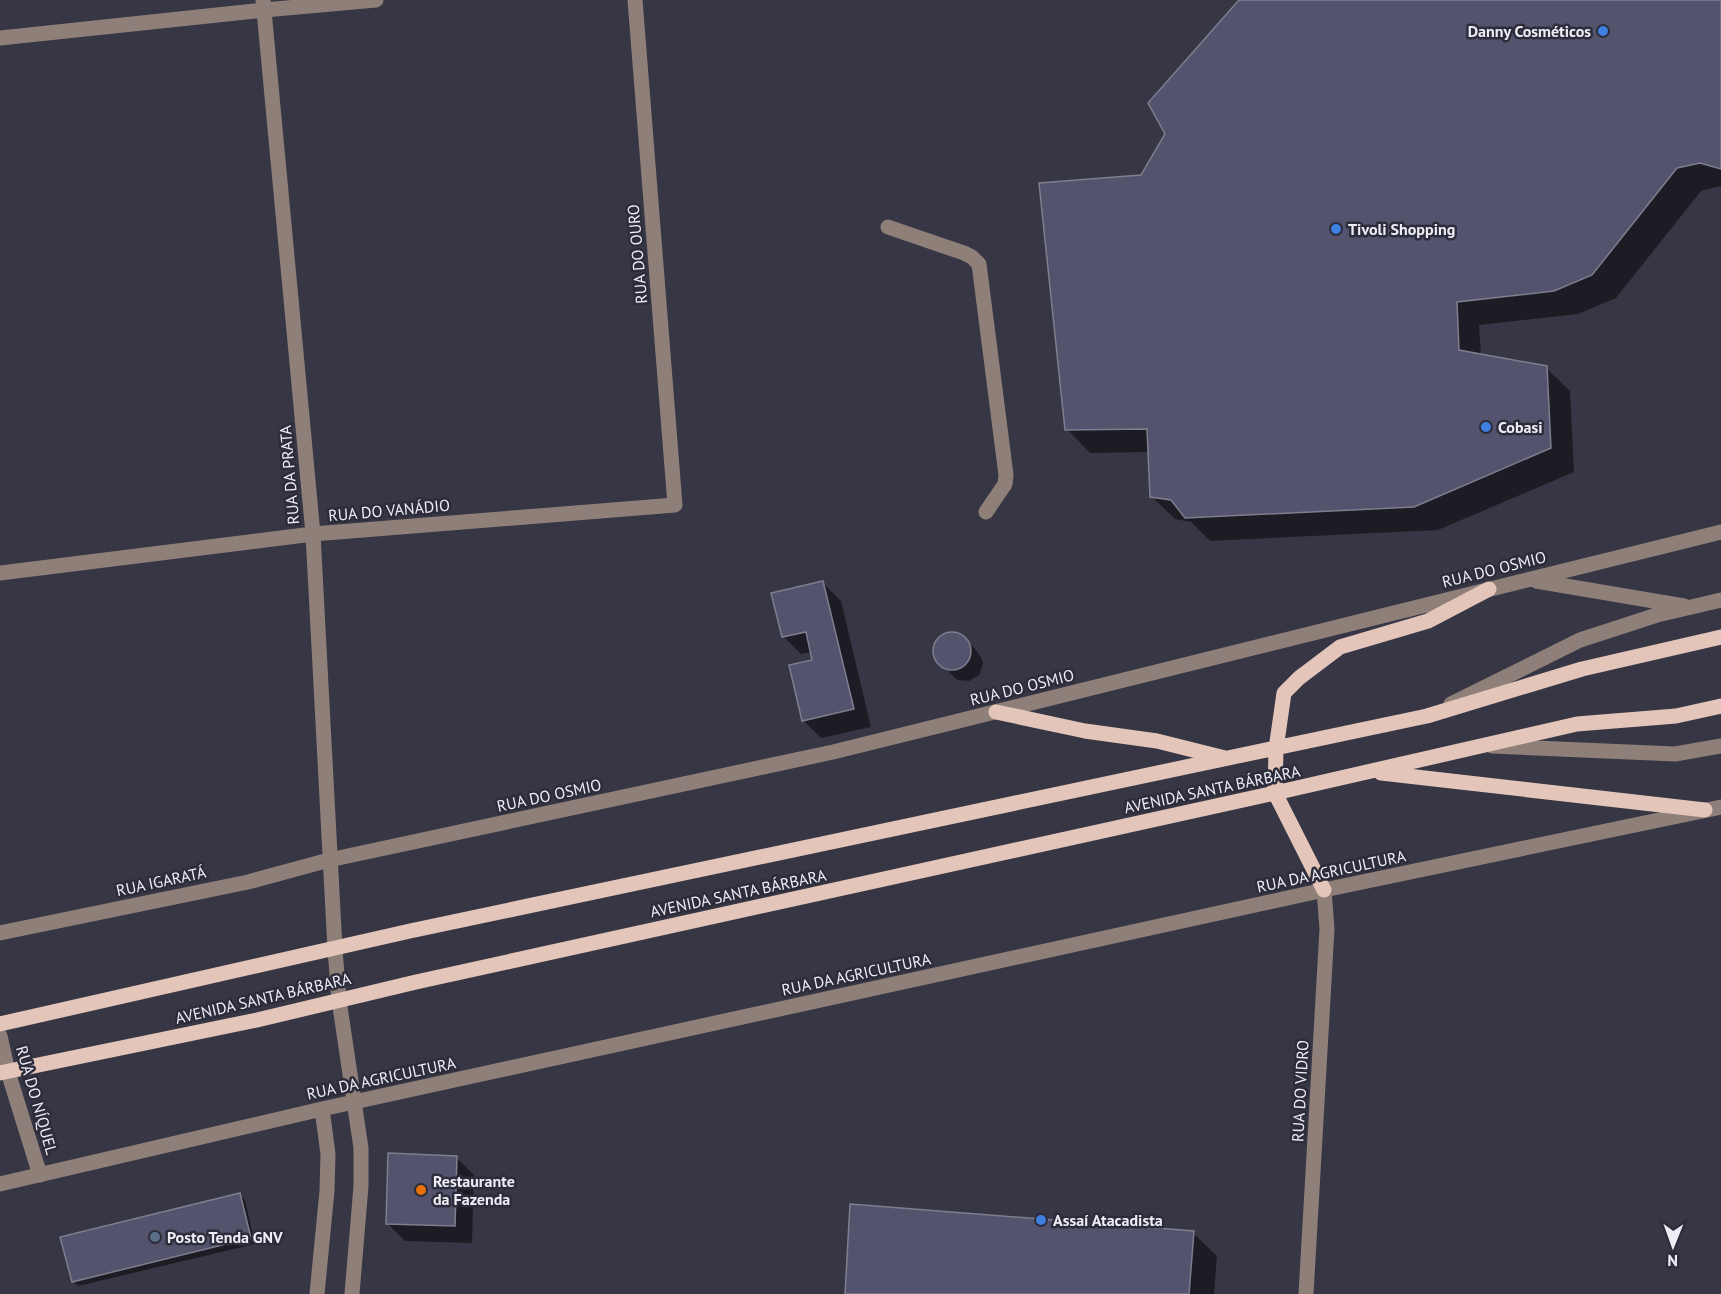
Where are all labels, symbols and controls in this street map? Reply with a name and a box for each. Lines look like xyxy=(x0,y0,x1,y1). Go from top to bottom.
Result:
place label: Danny Cosméticos xyxy=(1468,21,1591,41)
marker: Danny Cosméticos xyxy=(1596,24,1610,38)
street label: RUA DO OURO xyxy=(623,203,651,305)
place label: Tivoli Shopping xyxy=(1348,219,1455,239)
marker: Tivoli Shopping xyxy=(1329,222,1343,236)
place label: Cobasi xyxy=(1498,417,1543,437)
marker: Cobasi xyxy=(1479,420,1493,434)
street label: RUA DA PRATA xyxy=(275,424,303,525)
street label: RUA DO VANÁDIO xyxy=(327,495,451,525)
street label: RUA DO OSMIO xyxy=(1440,546,1548,592)
street label: RUA DO OSMIO xyxy=(968,664,1076,710)
street label: AVENIDA SANTA BÁRBARA xyxy=(1122,760,1303,817)
street label: RUA DO OSMIO xyxy=(495,774,603,816)
street label: RUA DA AGRICULTURA xyxy=(1255,845,1408,897)
street label: RUA IGARATÁ xyxy=(114,862,208,900)
street label: AVENIDA SANTA BÁRBARA xyxy=(648,864,829,921)
street label: RUA DA AGRICULTURA xyxy=(780,948,933,1000)
street label: AVENIDA SANTA BÁRBARA xyxy=(173,968,353,1028)
street label: RUA DO VIDRO xyxy=(1287,1039,1313,1143)
street label: RUA DO NÍQUEL xyxy=(12,1043,62,1157)
street label: RUA DA AGRICULTURA xyxy=(305,1052,458,1104)
place label: Restaurante da Fazenda xyxy=(433,1171,515,1209)
marker: Restaurante da Fazenda xyxy=(414,1183,428,1197)
place label: Assaí Atacadista xyxy=(1053,1210,1163,1230)
marker: Assaí Atacadista xyxy=(1034,1213,1048,1227)
north arrow xyxy=(1643,1216,1703,1276)
place label: Posto Tenda GNV xyxy=(167,1227,283,1247)
marker: Posto Tenda GNV xyxy=(148,1230,162,1244)
text: N xyxy=(1667,1251,1678,1271)

